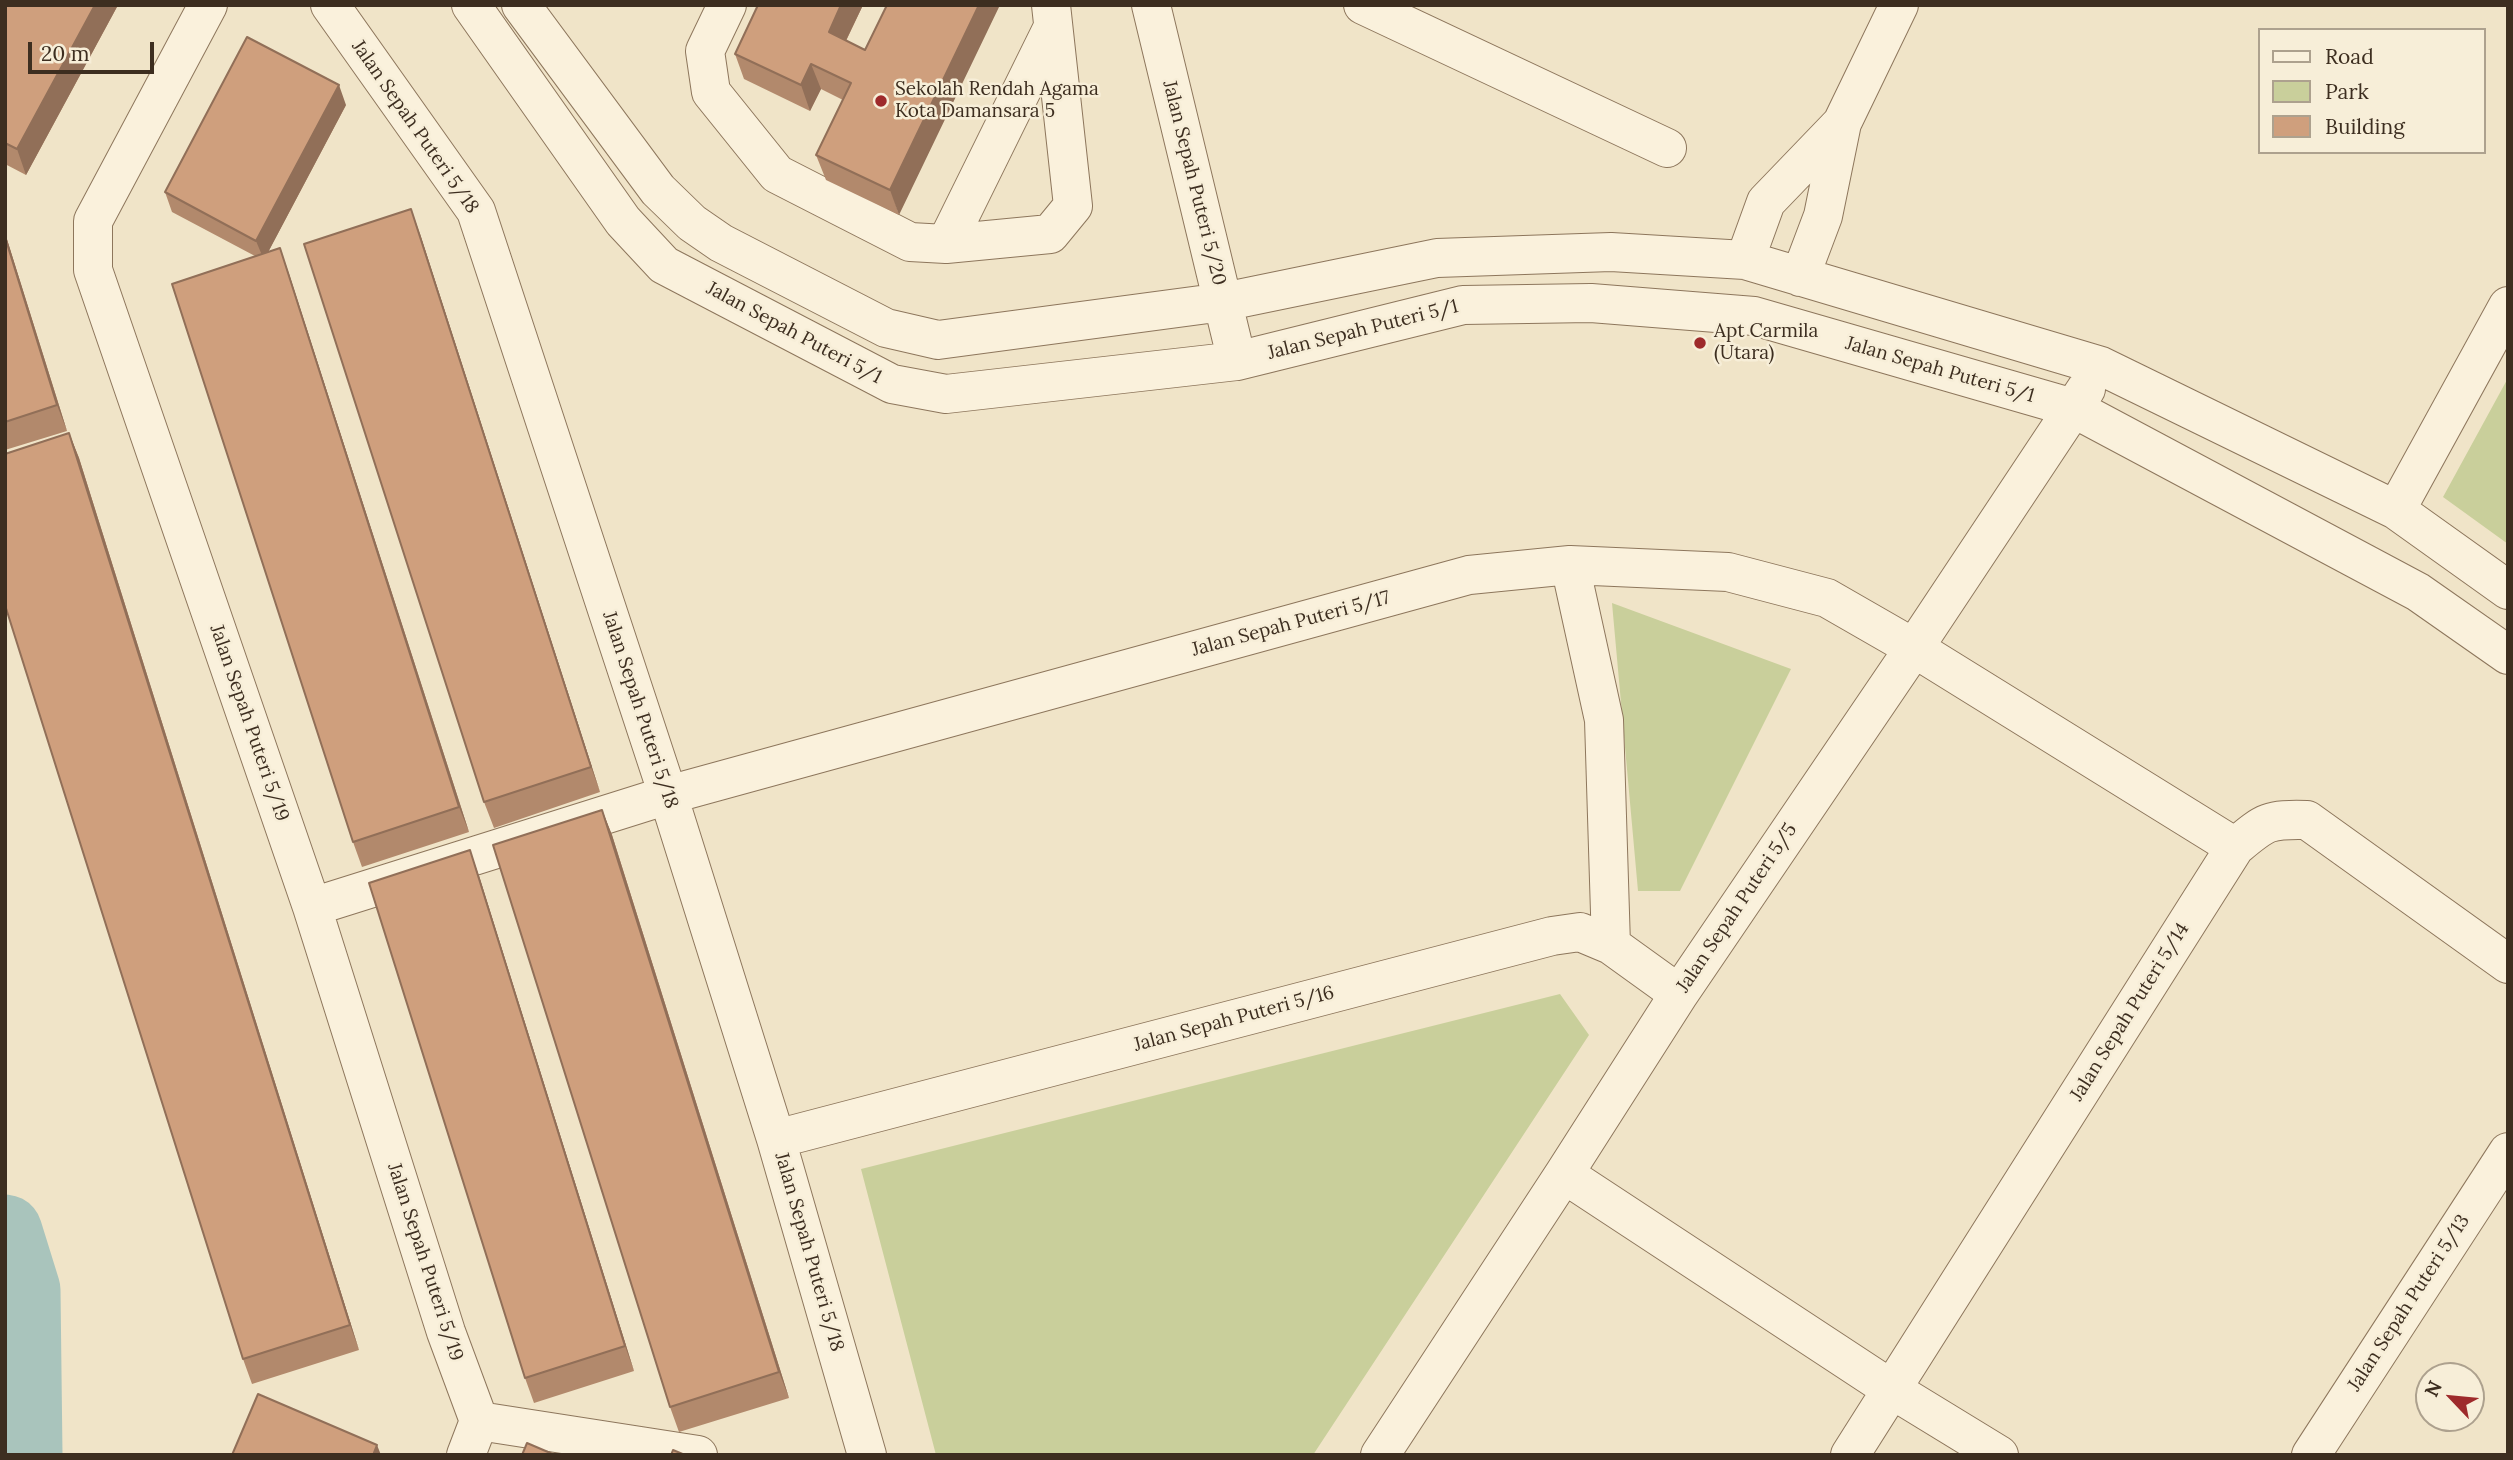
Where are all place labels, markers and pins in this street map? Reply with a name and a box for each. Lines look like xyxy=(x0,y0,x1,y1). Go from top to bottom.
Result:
place label: Sekolah Rendah Agama Kota Damansara 5 xyxy=(895,79,1099,123)
marker: Sekolah Rendah Agama Kota Damansara 5 xyxy=(873,93,889,109)
place label: Apt Carmila (Utara) xyxy=(1714,321,1818,365)
marker: Apt Carmila (Utara) xyxy=(1692,335,1708,351)

